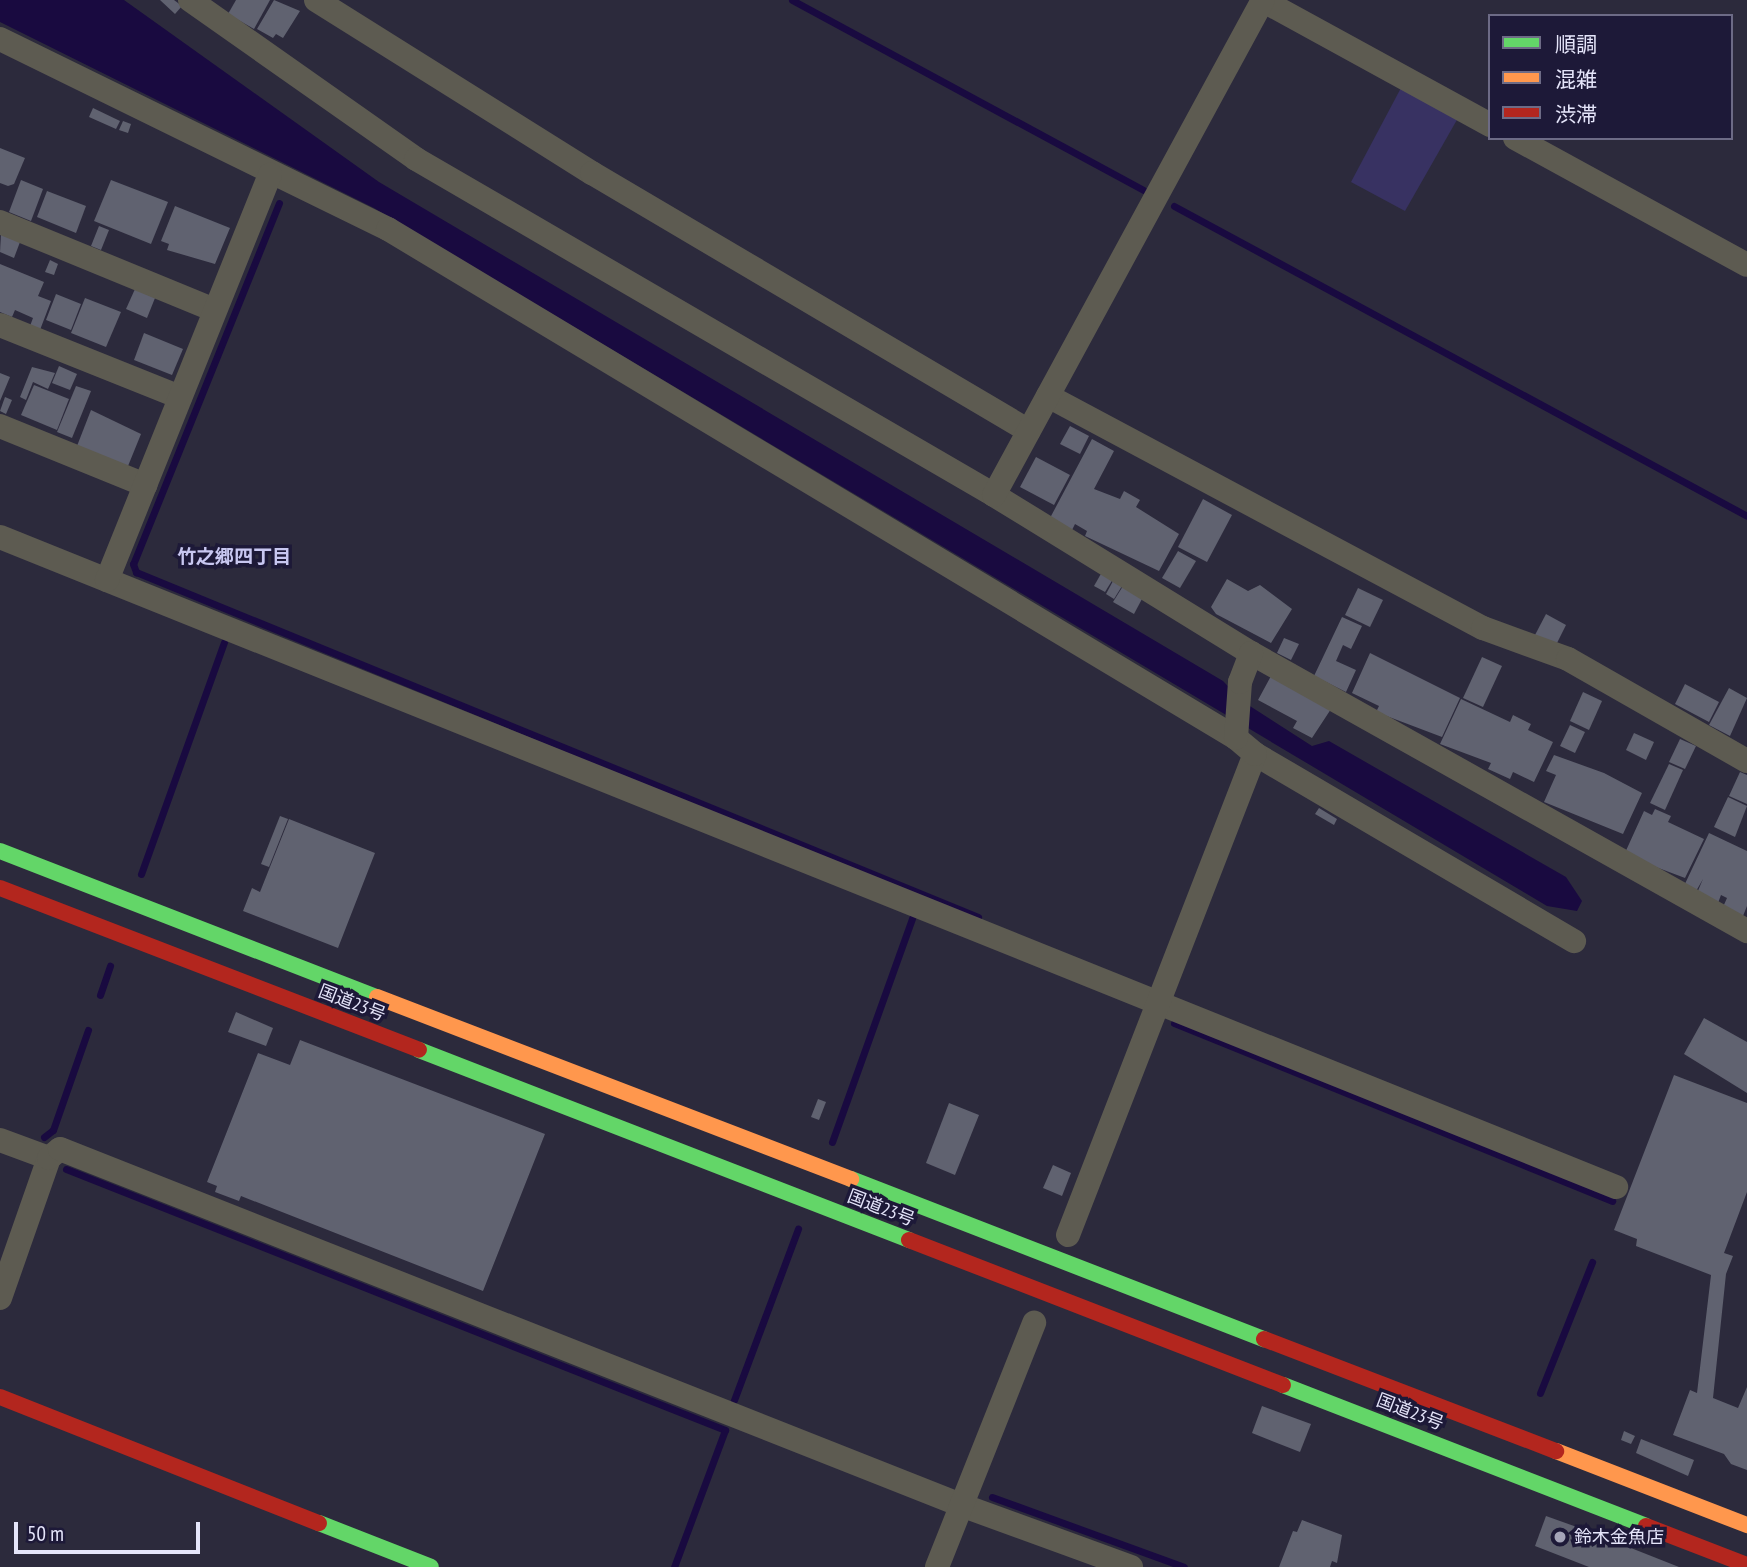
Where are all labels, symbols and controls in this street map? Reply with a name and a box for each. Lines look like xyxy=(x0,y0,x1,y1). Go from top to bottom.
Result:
legend xyxy=(1488,14,1733,140)
text: 順調 xyxy=(1555,31,1597,58)
text: 混雑 xyxy=(1555,66,1597,93)
text: 渋滞 xyxy=(1555,101,1597,128)
district label: 竹之郷四丁目 xyxy=(177,546,291,568)
street label: 国道23号 xyxy=(315,980,389,1026)
street label: 国道23号 xyxy=(844,1185,918,1231)
street label: 国道23号 xyxy=(1373,1389,1447,1435)
scale bar xyxy=(18,1508,203,1552)
text: 50 m xyxy=(27,1520,64,1547)
place label: 鈴木金魚店 xyxy=(1574,1526,1664,1548)
marker: 鈴木金魚店 xyxy=(1552,1529,1568,1545)

